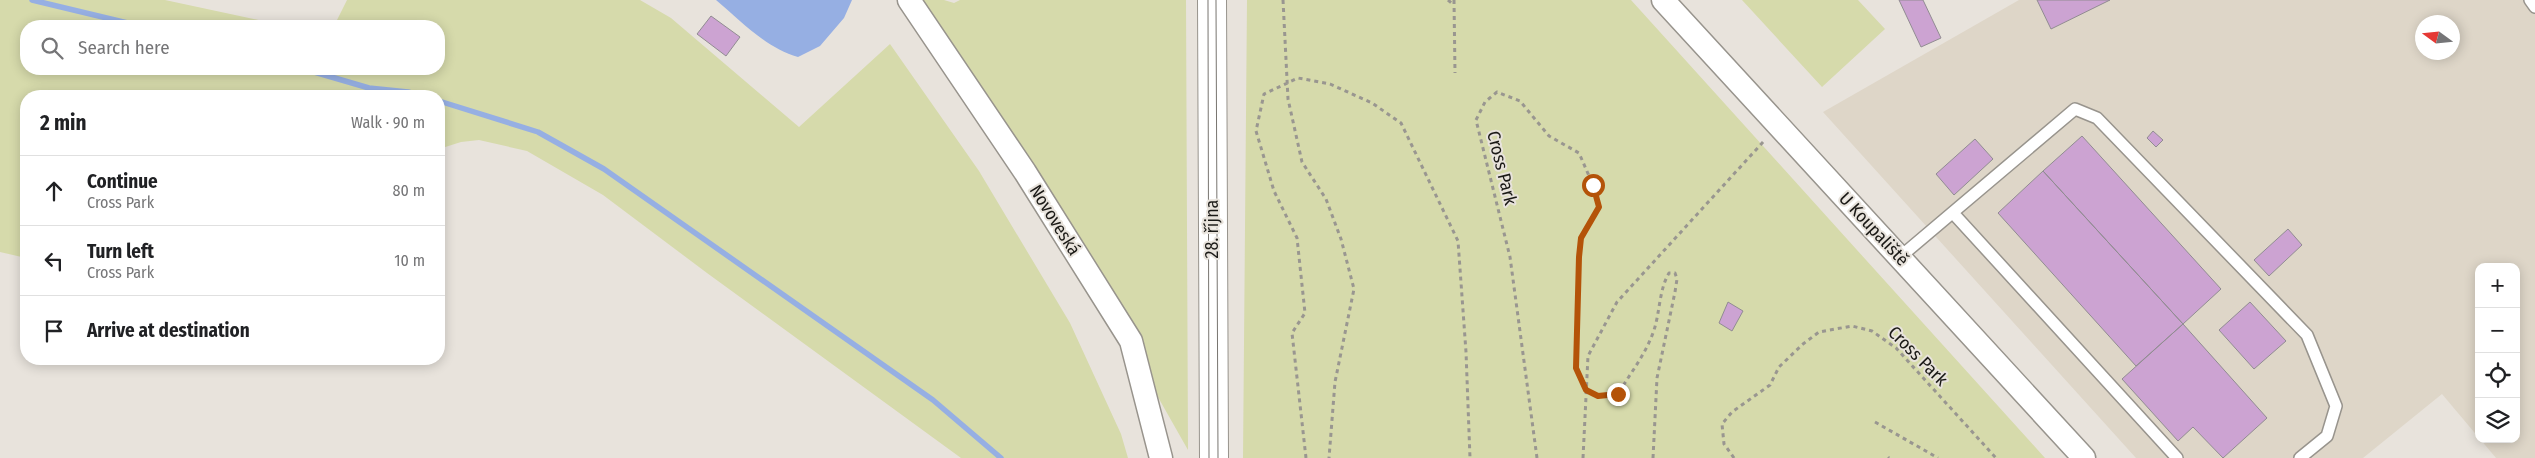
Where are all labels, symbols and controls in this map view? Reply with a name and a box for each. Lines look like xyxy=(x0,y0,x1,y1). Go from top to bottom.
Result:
north arrow xyxy=(2415,15,2460,60)
search box xyxy=(20,20,445,75)
icon: search xyxy=(38,34,66,62)
text: Search here xyxy=(78,36,170,59)
text: 2 min xyxy=(40,110,87,136)
text: Walk · 90 m xyxy=(351,113,425,132)
street label: Cross Park xyxy=(1482,129,1522,208)
text: Continue xyxy=(87,170,158,193)
route start xyxy=(1582,174,1605,197)
icon: ahead xyxy=(40,177,68,205)
text: 80 m xyxy=(393,181,425,200)
street label: Novoveská xyxy=(1025,181,1085,260)
street label: U Koupaliště xyxy=(1834,188,1914,270)
text: Cross Park xyxy=(87,193,154,212)
street label: 28. října xyxy=(1201,199,1223,258)
text: Turn left xyxy=(87,240,154,263)
icon: left xyxy=(40,247,68,275)
text: 10 m xyxy=(394,251,425,270)
text: Cross Park xyxy=(87,263,154,282)
map controls xyxy=(2475,263,2520,443)
button: + xyxy=(2475,263,2520,308)
button: − xyxy=(2475,308,2520,353)
icon: arrive xyxy=(40,317,68,345)
text: Arrive at destination xyxy=(87,319,250,342)
street label: Cross Park xyxy=(1884,322,1953,391)
button: locate xyxy=(2475,353,2520,398)
route end xyxy=(1607,383,1630,406)
button: layers xyxy=(2475,398,2520,443)

